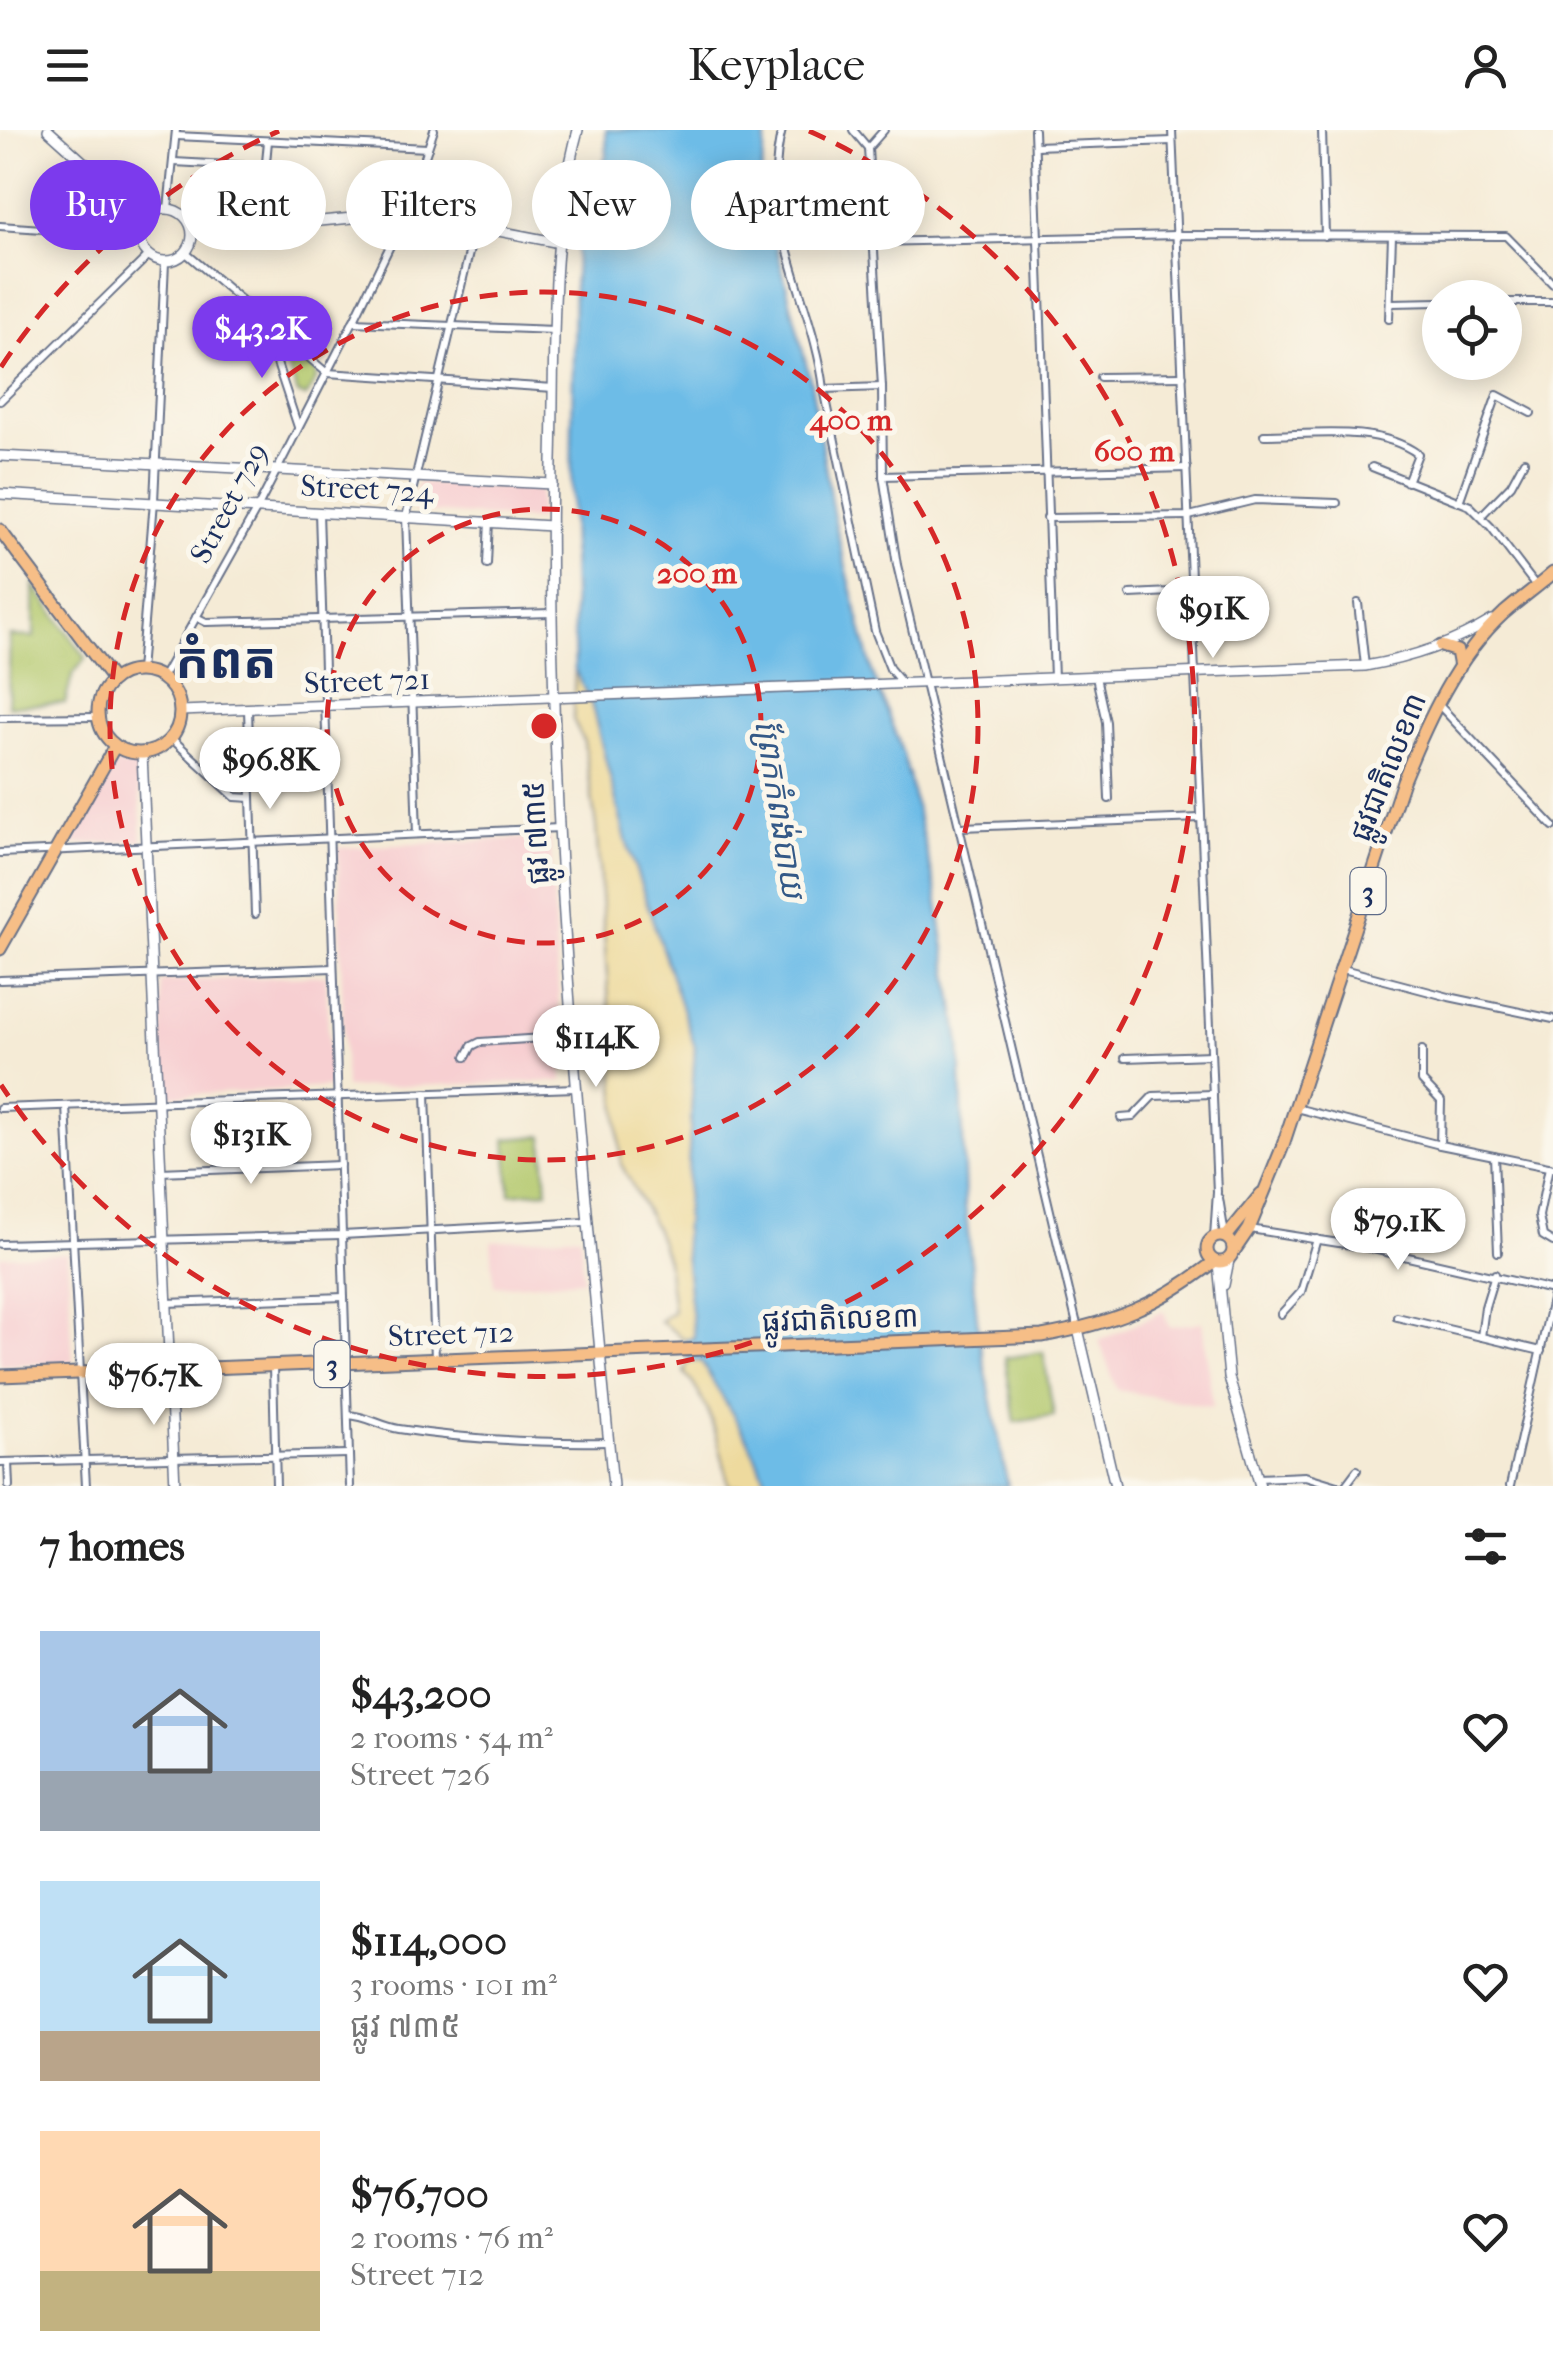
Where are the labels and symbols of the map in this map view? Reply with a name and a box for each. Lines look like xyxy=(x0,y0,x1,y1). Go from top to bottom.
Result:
pin: $43.2K xyxy=(181,296,343,381)
text: 400 m xyxy=(809,403,893,439)
text: 600 m xyxy=(1094,434,1175,469)
street label: Street 729 xyxy=(183,437,276,569)
street label: Street 724 xyxy=(300,469,436,511)
text: 200 m xyxy=(657,556,738,591)
pin: $91K xyxy=(1154,576,1272,661)
district label: កំពត xyxy=(175,632,277,691)
street label: Street 721 xyxy=(303,662,431,701)
street label: ផ្លូវជាតិលេខ៣ xyxy=(1343,688,1441,849)
centre of rings xyxy=(526,708,562,744)
water label: ព្រែកកំពង់បាយ xyxy=(747,717,813,903)
pin: $96.8K xyxy=(189,727,351,812)
street label: ផ្លូវ ៧៣៥ xyxy=(516,780,565,886)
road number: 3 xyxy=(1350,868,1386,914)
pin: $114K xyxy=(526,1005,666,1090)
pin: $131K xyxy=(181,1102,321,1187)
pin: $79.1K xyxy=(1317,1188,1479,1273)
street label: ផ្លូវជាតិលេខ៣ xyxy=(761,1299,919,1348)
street label: Street 712 xyxy=(387,1315,515,1354)
road number: 3 xyxy=(314,1341,350,1387)
pin: $76.7K xyxy=(73,1343,235,1428)

